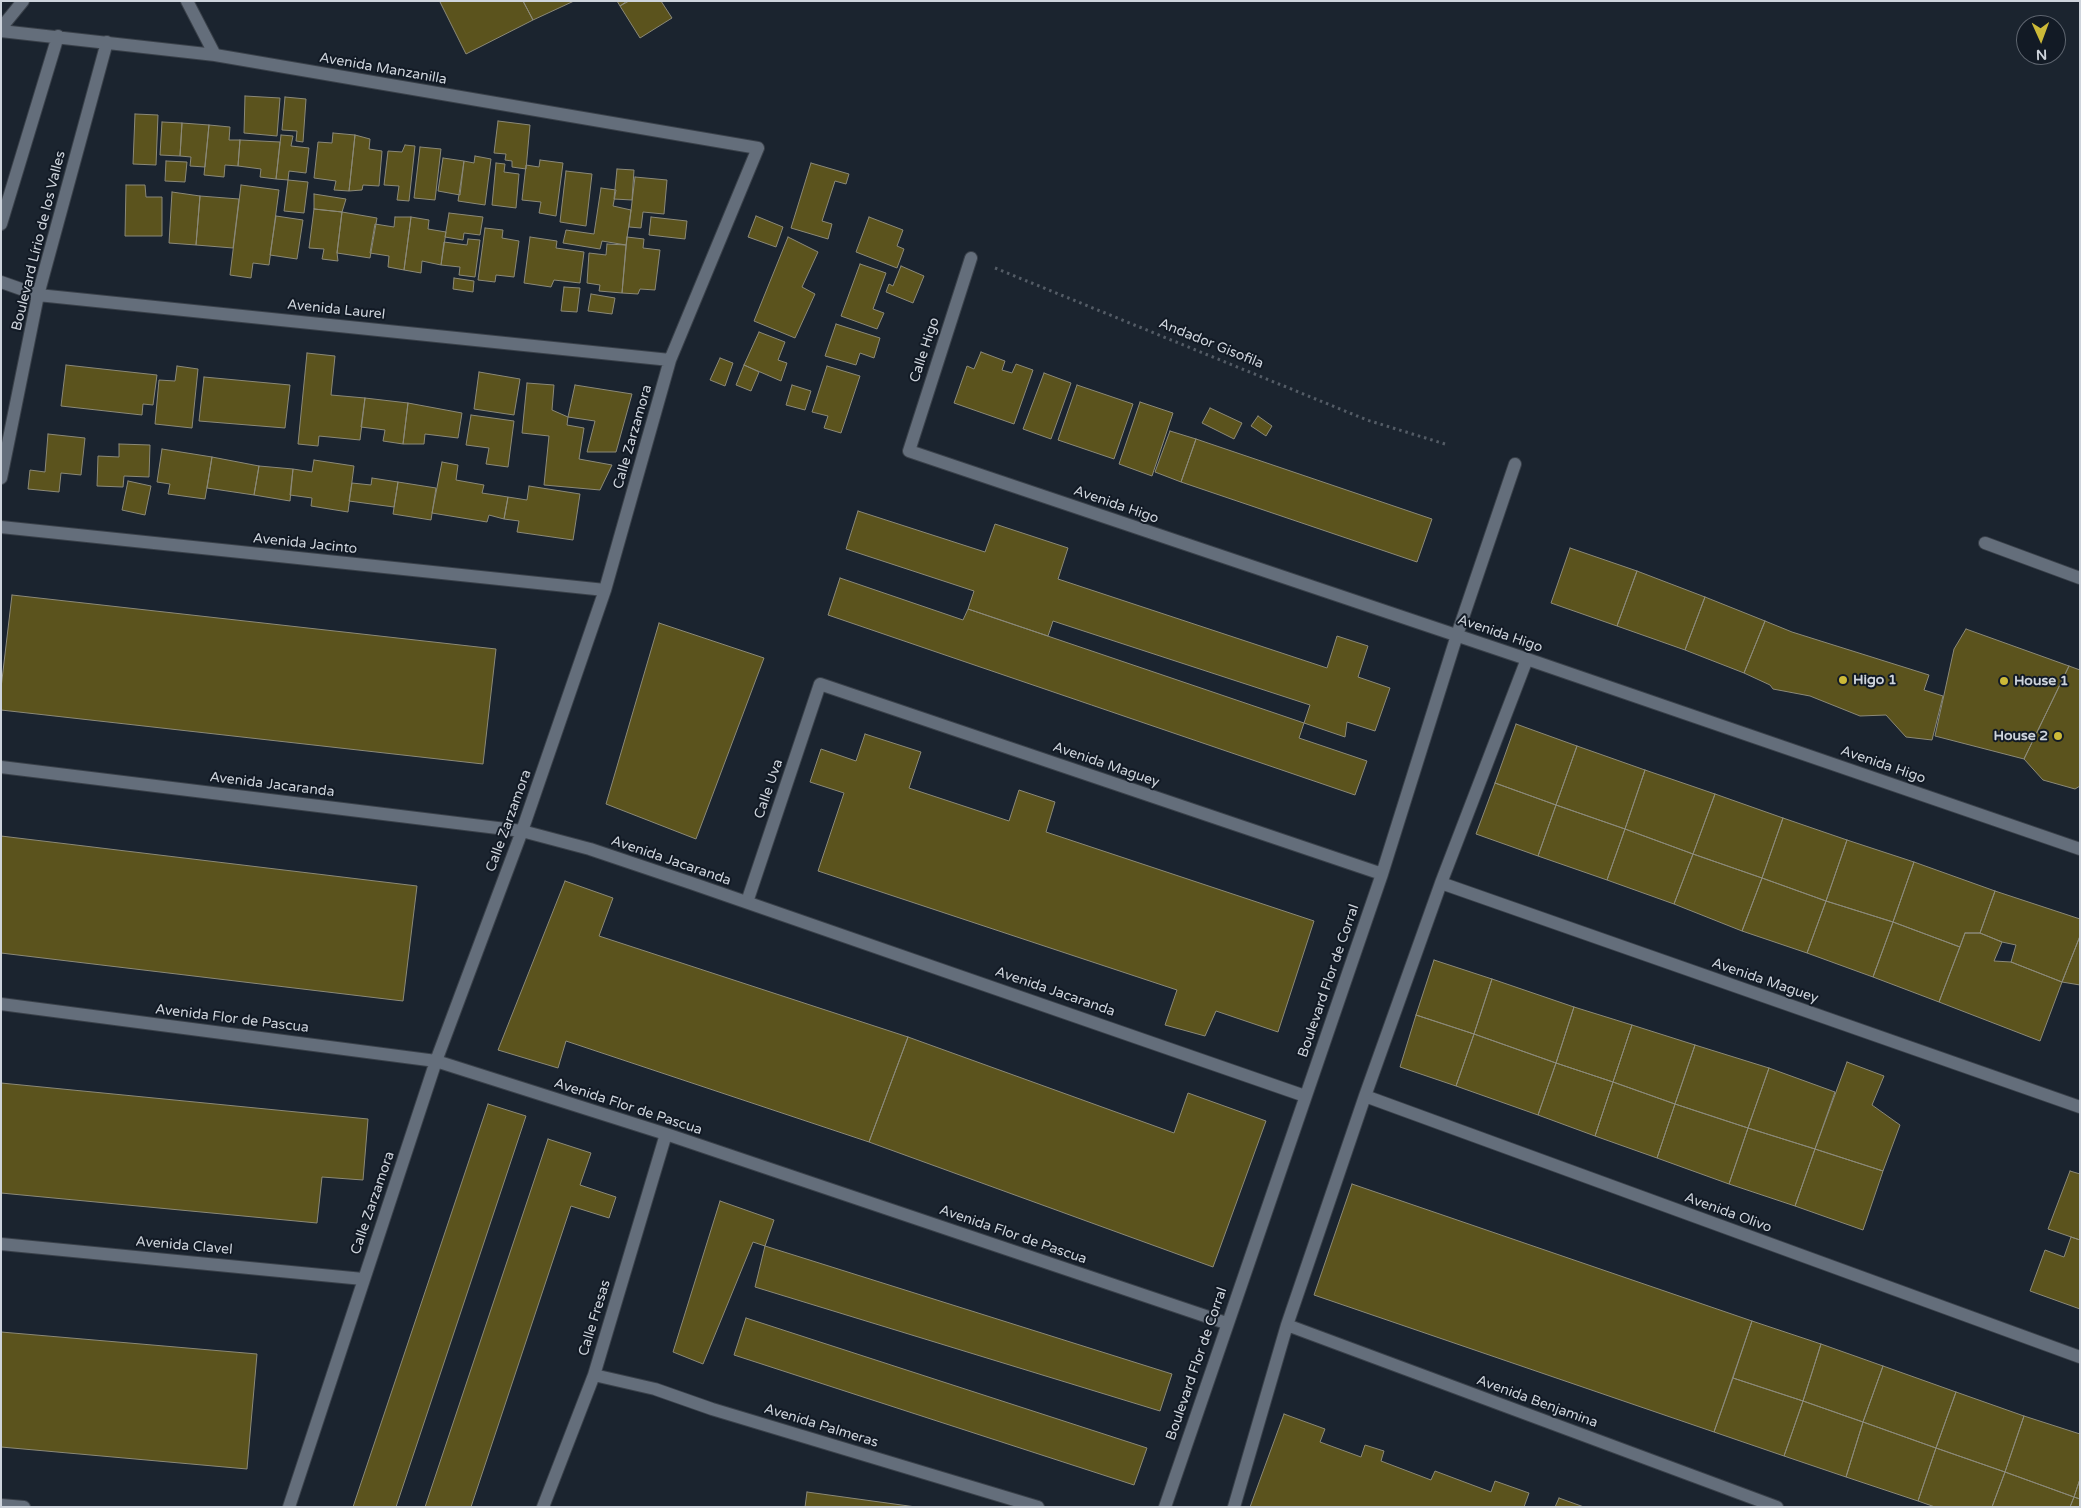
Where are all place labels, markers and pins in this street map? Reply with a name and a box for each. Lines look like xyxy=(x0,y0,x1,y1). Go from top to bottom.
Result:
place label: Higo 1 xyxy=(1853,672,1897,688)
place label: House 1 xyxy=(2014,673,2068,689)
marker: Higo 1 xyxy=(1837,674,1849,686)
marker: House 1 xyxy=(1998,675,2010,687)
place label: House 2 xyxy=(1994,728,2048,744)
marker: House 2 xyxy=(2052,730,2064,742)

